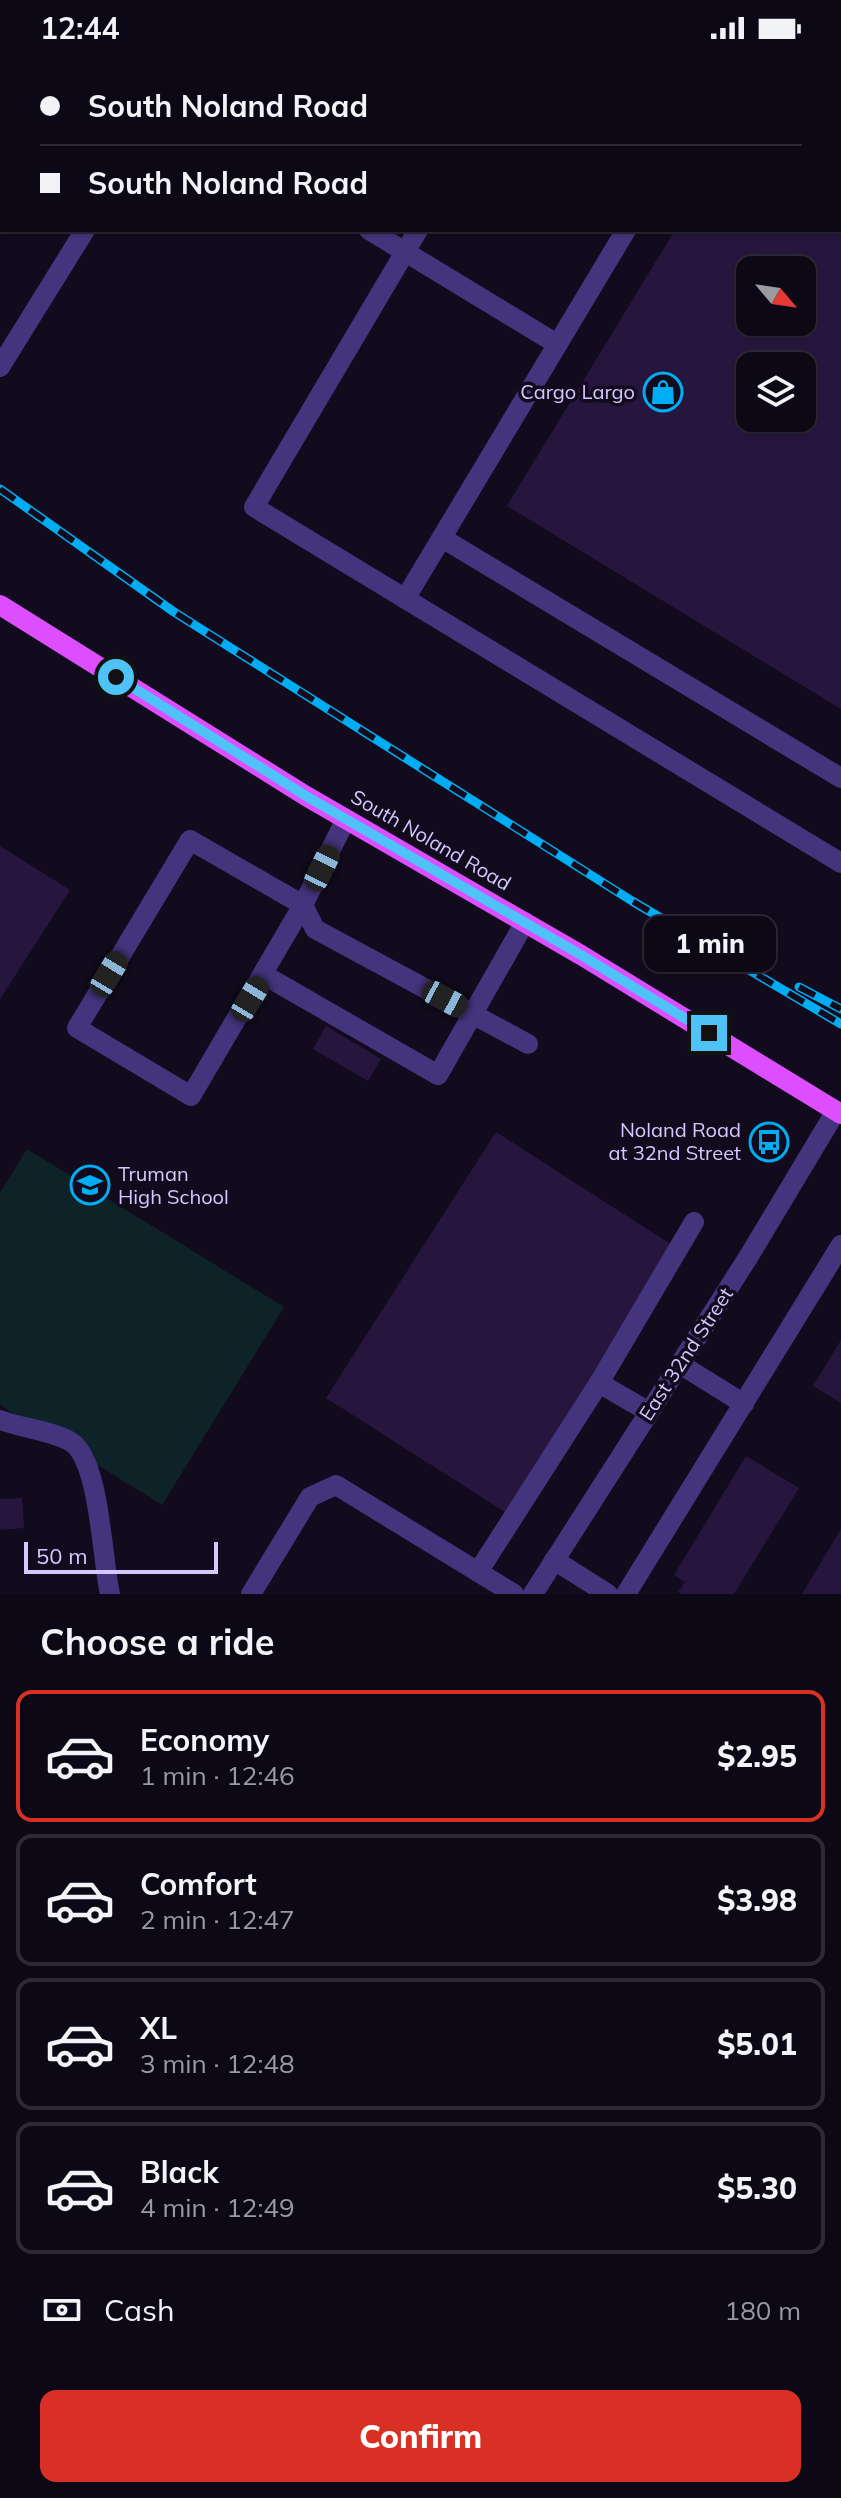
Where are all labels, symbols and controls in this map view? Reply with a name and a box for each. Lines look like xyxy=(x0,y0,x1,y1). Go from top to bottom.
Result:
text: 12:44 xyxy=(40,9,119,47)
text: South Noland Road xyxy=(88,87,368,125)
text: South Noland Road xyxy=(88,164,368,202)
north arrow xyxy=(736,256,816,336)
map controls xyxy=(736,256,816,432)
button: layers xyxy=(736,352,816,432)
shop icon: Cargo Largo xyxy=(642,371,684,413)
place label: Cargo Largo xyxy=(520,379,635,404)
route start xyxy=(98,659,134,695)
street label: South Noland Road xyxy=(347,784,516,896)
car xyxy=(301,841,343,895)
callout: 1 min xyxy=(643,917,775,973)
text: 1 min xyxy=(675,927,745,960)
car xyxy=(86,947,132,1001)
car xyxy=(227,972,273,1026)
car xyxy=(418,977,472,1021)
route end xyxy=(691,1015,727,1051)
place label: Noland Road at 32nd Street xyxy=(609,1117,741,1165)
bus stop icon: Noland Road at 32nd Street xyxy=(748,1121,790,1163)
place label: Truman High School xyxy=(118,1161,229,1209)
school or university icon: Truman High School xyxy=(69,1164,111,1206)
street label: East 32nd Street xyxy=(633,1282,738,1425)
scale bar xyxy=(24,1538,218,1574)
text: 50 m xyxy=(36,1542,87,1570)
text: Choose a ride xyxy=(40,1619,274,1664)
icon: car xyxy=(44,1720,116,1792)
text: Economy xyxy=(140,1721,269,1759)
text: $2.95 xyxy=(717,1737,797,1775)
text: 1 min · 12:46 xyxy=(140,1759,295,1792)
icon: car xyxy=(44,1864,116,1936)
text: Comfort xyxy=(140,1865,257,1903)
text: $3.98 xyxy=(717,1881,797,1919)
text: 2 min · 12:47 xyxy=(140,1903,295,1936)
icon: car xyxy=(44,2008,116,2080)
text: XL xyxy=(140,2009,177,2047)
text: $5.01 xyxy=(717,2025,797,2063)
text: 3 min · 12:48 xyxy=(140,2047,295,2080)
icon: car xyxy=(44,2152,116,2224)
text: Black xyxy=(140,2153,219,2191)
text: $5.30 xyxy=(717,2169,797,2207)
text: 4 min · 12:49 xyxy=(140,2191,295,2224)
icon: cash xyxy=(40,2288,84,2332)
text: Cash xyxy=(104,2291,175,2329)
text: 180 m xyxy=(725,2294,801,2327)
button: Confirm xyxy=(40,2390,801,2482)

